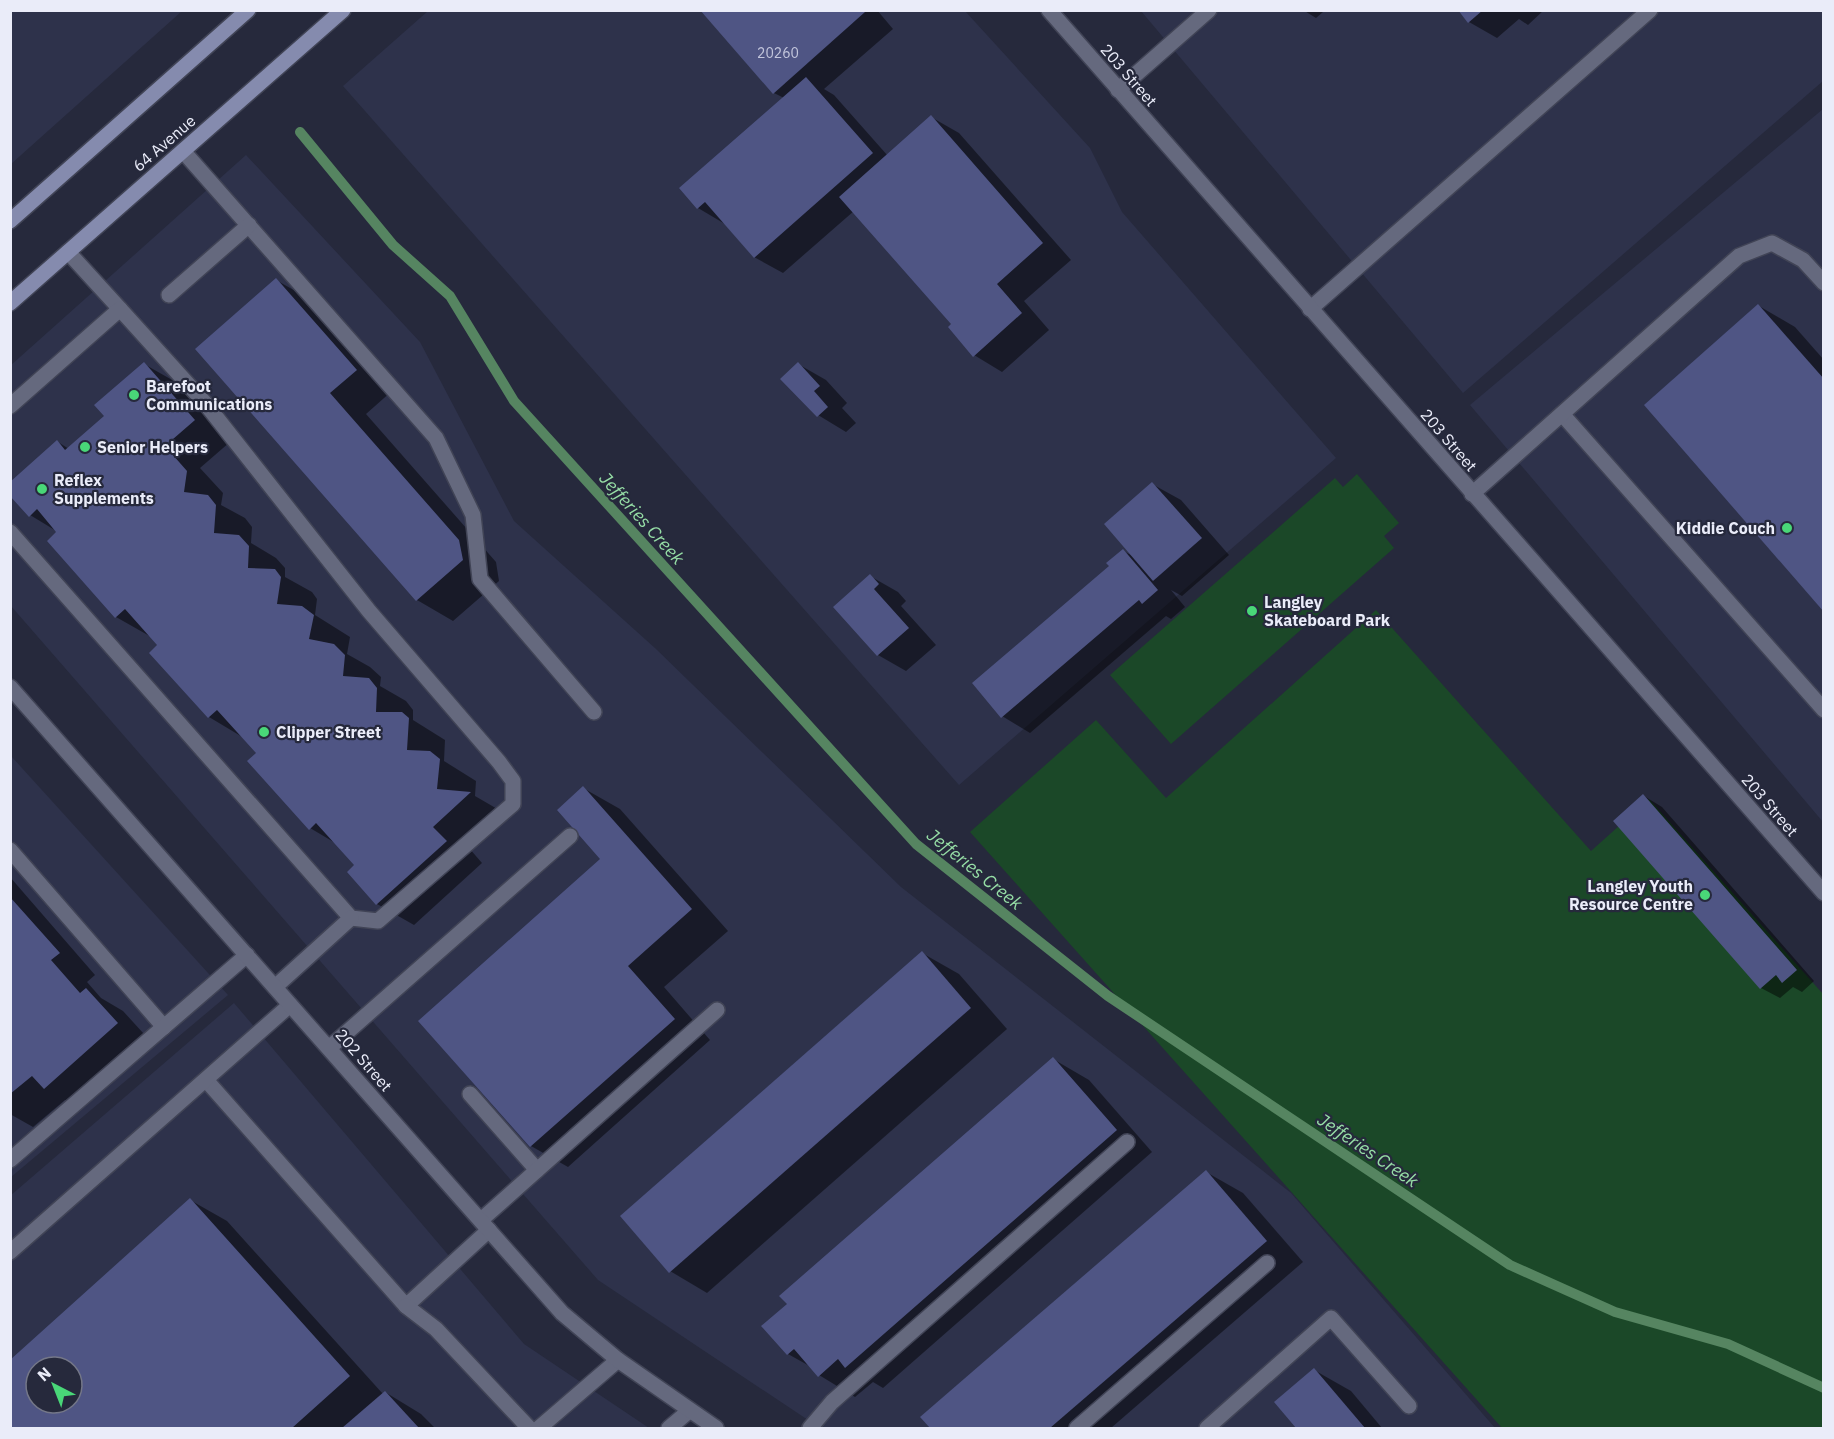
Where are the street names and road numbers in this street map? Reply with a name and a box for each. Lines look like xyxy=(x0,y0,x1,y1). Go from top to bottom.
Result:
street label: 203 Street xyxy=(1096,40,1162,110)
street label: 64 Avenue xyxy=(129,110,200,176)
street label: 203 Street xyxy=(1416,405,1482,475)
street label: 203 Street xyxy=(1737,770,1803,840)
street label: 202 Street xyxy=(331,1025,397,1095)

